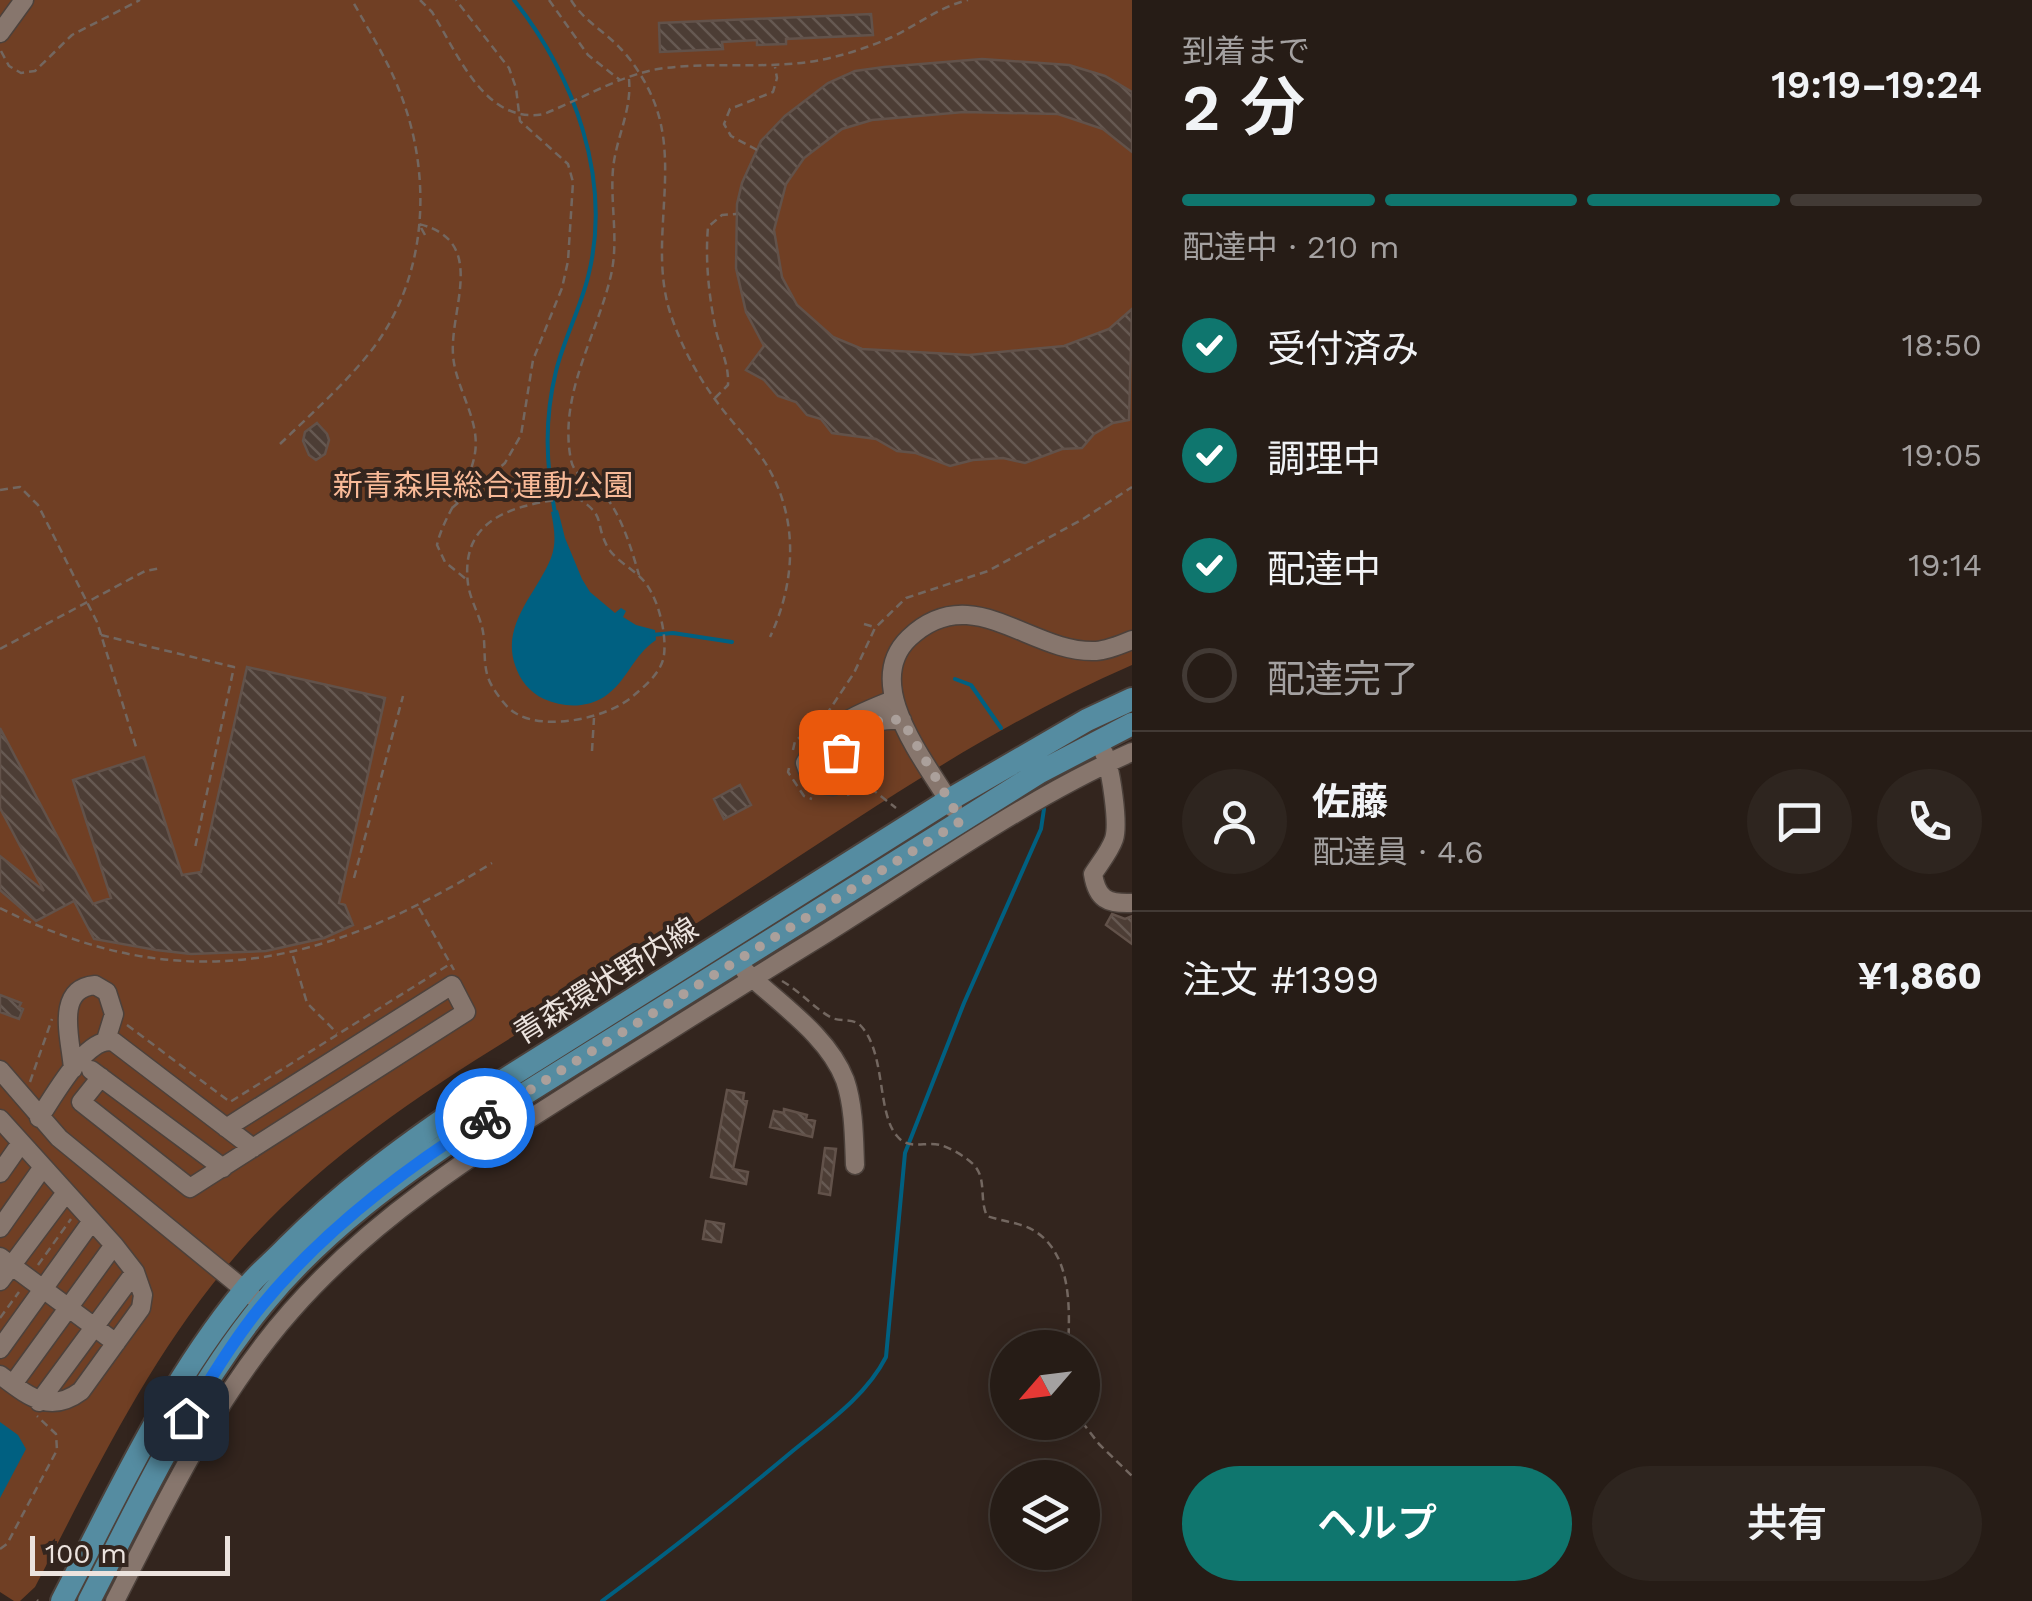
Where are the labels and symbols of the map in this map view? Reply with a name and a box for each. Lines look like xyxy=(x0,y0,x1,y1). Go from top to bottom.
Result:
park label: 新青森県総合運動公園 xyxy=(333,468,633,503)
pin xyxy=(799,710,884,795)
street label: 青森環状野内線 xyxy=(507,910,704,1051)
courier xyxy=(435,1068,535,1168)
north arrow xyxy=(990,1330,1100,1440)
pin xyxy=(144,1376,229,1461)
scale bar xyxy=(30,1531,230,1576)

